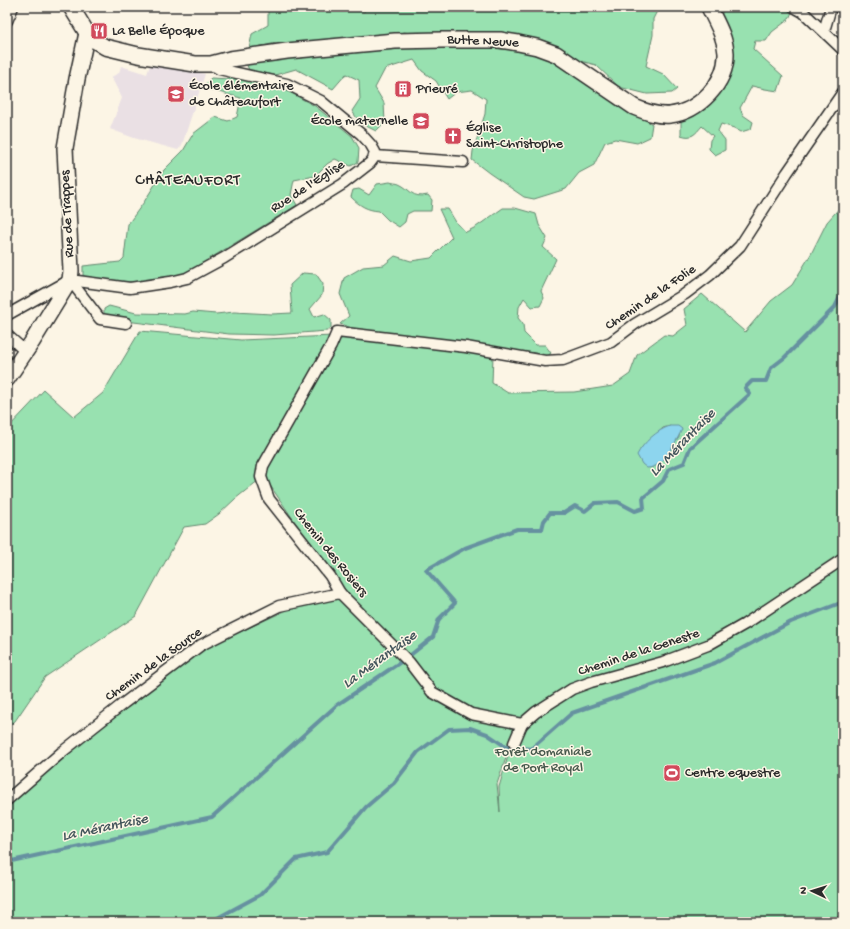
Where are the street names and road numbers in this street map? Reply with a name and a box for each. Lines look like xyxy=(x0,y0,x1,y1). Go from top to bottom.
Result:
street label: Butte Neuve xyxy=(446,32,520,52)
street label: Rue de l'Église xyxy=(268,156,349,217)
street label: Rue de Trappes xyxy=(57,169,79,258)
street label: Chemin de la Folie xyxy=(602,261,700,335)
street label: Chemin des Rosiers xyxy=(289,505,372,601)
street label: Chemin de la Source xyxy=(102,624,206,706)
street label: Chemin de la Geneste xyxy=(576,625,702,681)

